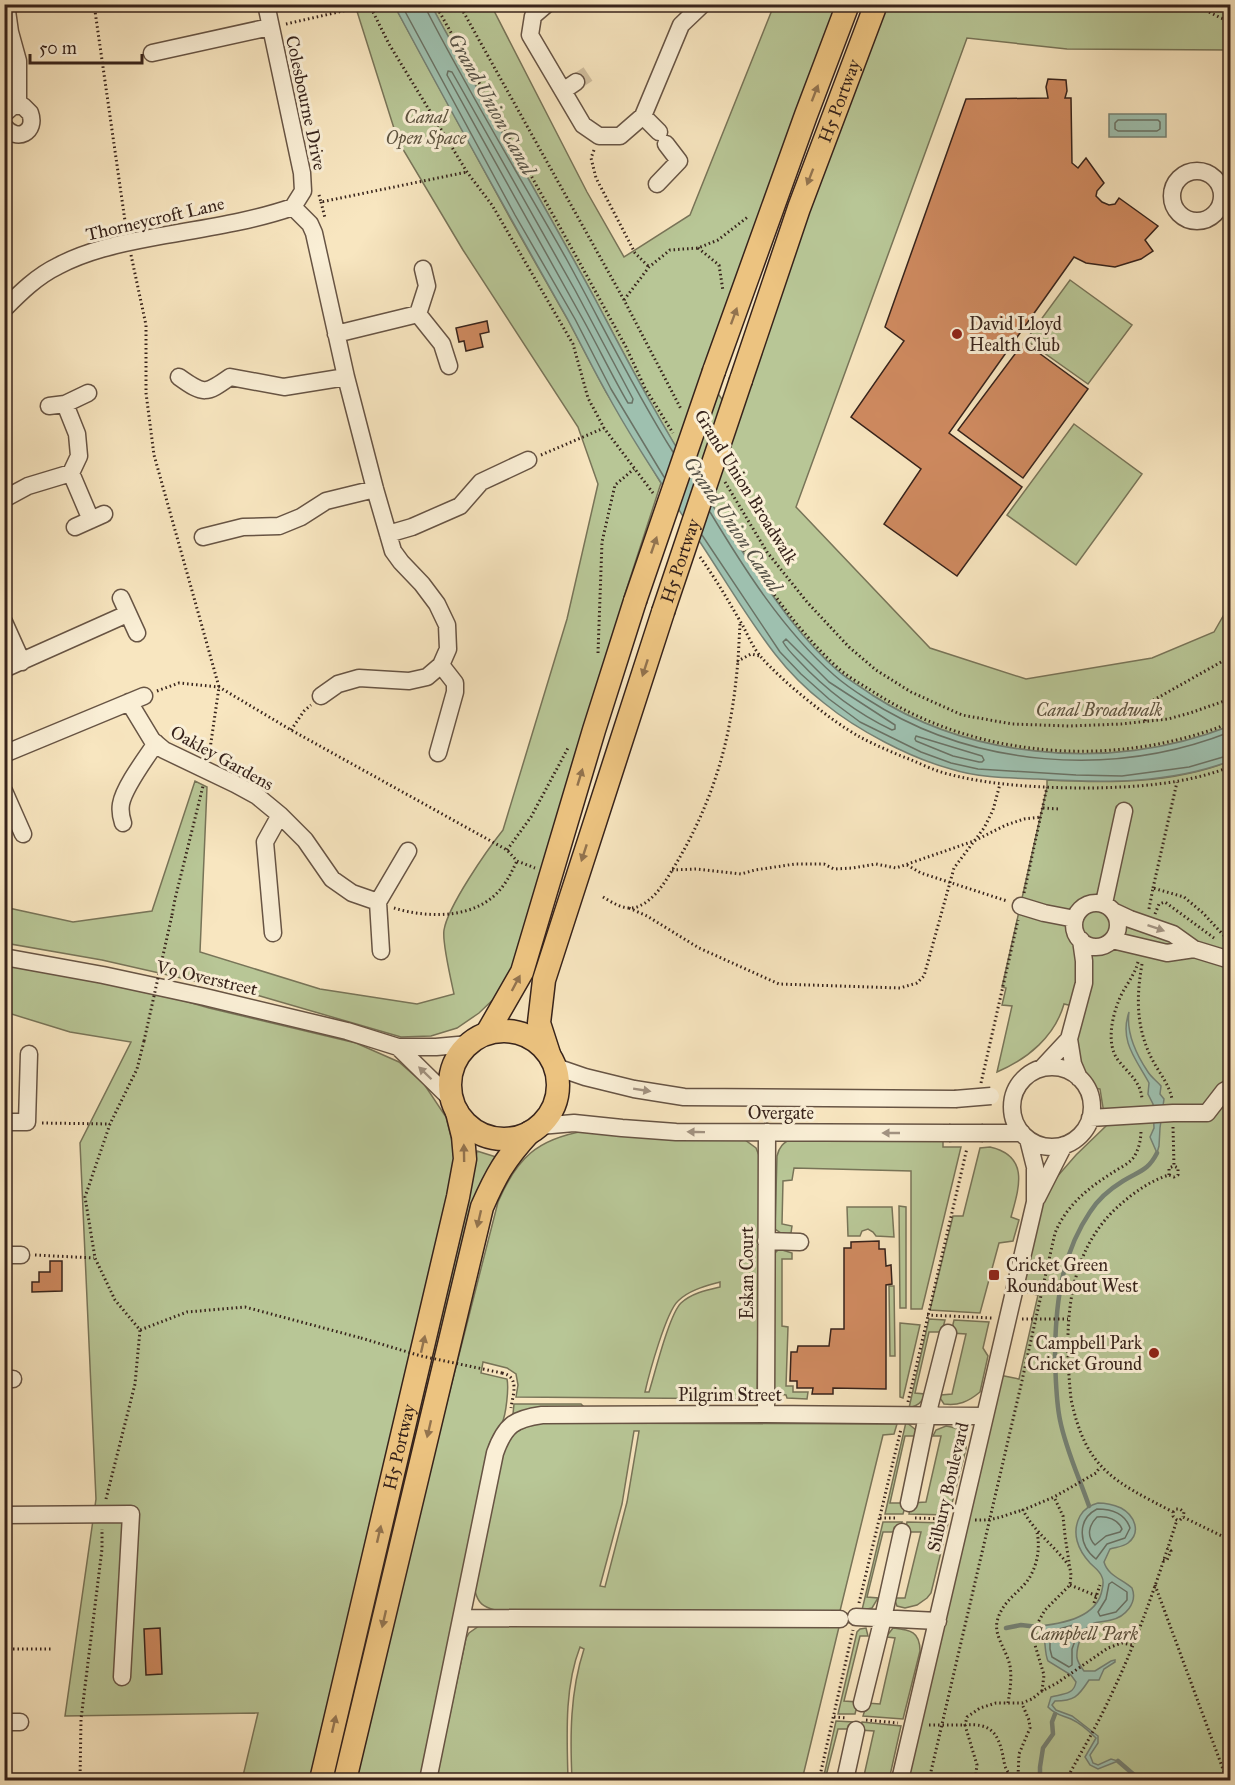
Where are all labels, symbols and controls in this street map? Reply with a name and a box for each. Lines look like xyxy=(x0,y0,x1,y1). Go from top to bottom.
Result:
scale bar xyxy=(30,27,142,65)
water label: Grand Union Canal xyxy=(443,29,542,181)
street label: Colesbourne Drive xyxy=(281,34,331,172)
text: 50 m xyxy=(39,37,77,59)
street label: H5 Portway xyxy=(814,56,865,146)
one-way arrow xyxy=(810,84,820,102)
park label: Canal Open Space xyxy=(386,106,467,150)
one-way arrow xyxy=(805,168,815,186)
street label: Thorneycroft Lane xyxy=(84,192,226,246)
one-way arrow xyxy=(730,307,740,325)
place label: David Lloyd Health Club xyxy=(969,313,1062,356)
marker: David Lloyd Health Club xyxy=(950,327,964,341)
street label: Grand Union Broadwalk xyxy=(689,406,803,569)
water label: Grand Union Canal xyxy=(679,452,788,598)
street label: H5 Portway xyxy=(656,515,705,606)
one-way arrow xyxy=(650,536,660,554)
one-way arrow xyxy=(639,659,649,677)
park label: Canal Broadwalk xyxy=(1036,699,1162,721)
street label: Oakley Gardens xyxy=(167,721,277,795)
one-way arrow xyxy=(576,768,585,786)
one-way arrow xyxy=(579,844,588,862)
one-way arrow xyxy=(1147,924,1165,934)
street label: V9 Overstreet xyxy=(153,955,260,1000)
one-way arrow xyxy=(511,974,521,991)
one-way arrow xyxy=(417,1066,432,1080)
one-way arrow xyxy=(633,1086,652,1095)
street label: Overgate xyxy=(748,1102,814,1125)
one-way arrow xyxy=(686,1127,705,1137)
one-way arrow xyxy=(881,1128,900,1138)
one-way arrow xyxy=(459,1144,468,1163)
one-way arrow xyxy=(474,1210,484,1228)
street label: Eskan Court xyxy=(736,1226,758,1320)
place label: Cricket Green Roundabout West xyxy=(1006,1254,1139,1297)
marker: Cricket Green Roundabout West xyxy=(987,1268,1001,1282)
place label: Campbell Park Cricket Ground xyxy=(1027,1332,1143,1375)
one-way arrow xyxy=(419,1335,429,1353)
marker: Campbell Park Cricket Ground xyxy=(1147,1346,1161,1360)
street label: Pilgrim Street xyxy=(678,1384,783,1407)
street label: H5 Portway xyxy=(379,1401,420,1492)
one-way arrow xyxy=(424,1420,434,1438)
street label: Silbury Boulevard xyxy=(922,1420,974,1554)
one-way arrow xyxy=(374,1524,384,1543)
one-way arrow xyxy=(378,1610,388,1628)
park label: Campbell Park xyxy=(1030,1623,1138,1646)
one-way arrow xyxy=(330,1714,340,1733)

